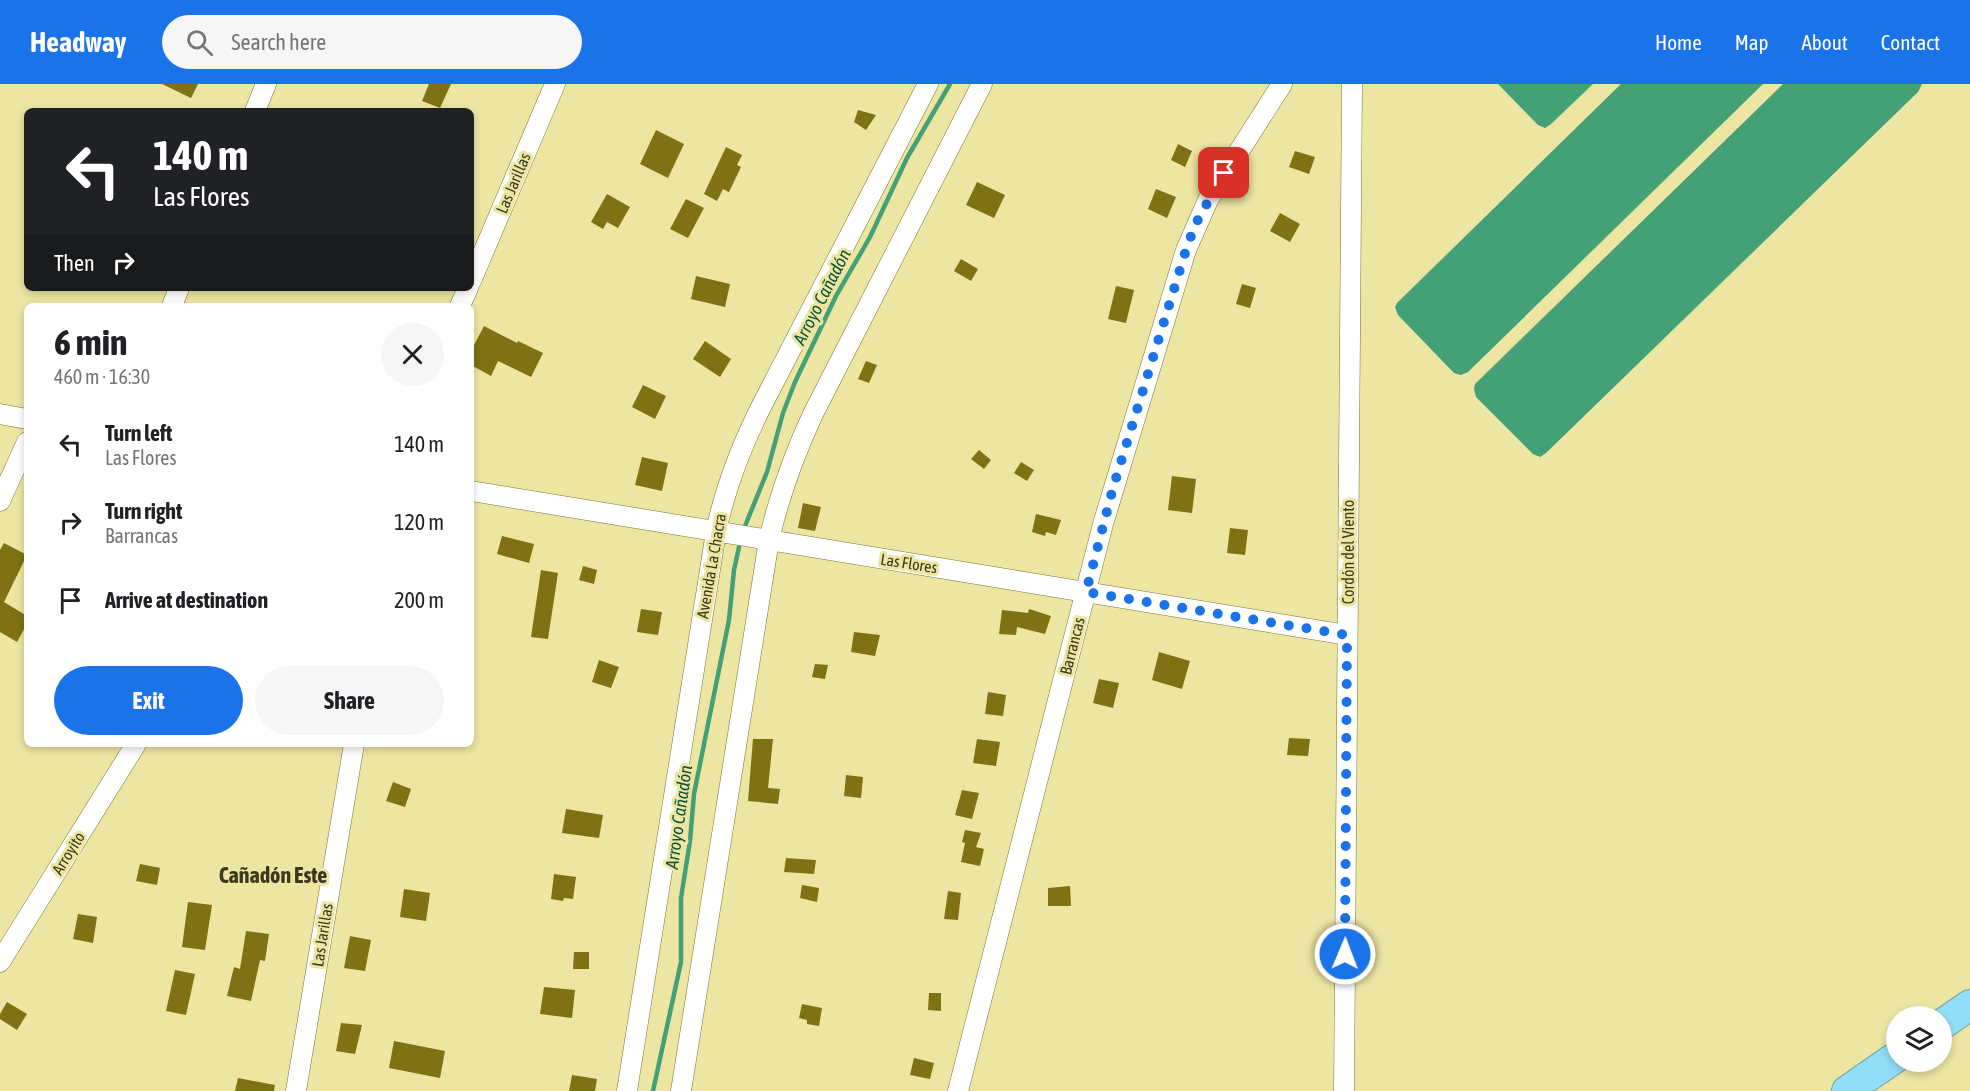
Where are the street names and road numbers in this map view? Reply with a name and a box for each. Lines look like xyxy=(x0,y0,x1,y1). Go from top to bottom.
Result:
street label: Las Jarillas xyxy=(492,150,534,216)
street label: Cordón del Viento xyxy=(1339,500,1357,604)
street label: Avenida La Chacra xyxy=(693,512,729,620)
street label: Las Flores xyxy=(879,550,939,576)
street label: Barrancas xyxy=(1056,615,1088,676)
street label: Arroyito xyxy=(48,828,89,878)
street label: Las Jarillas xyxy=(308,902,336,968)

